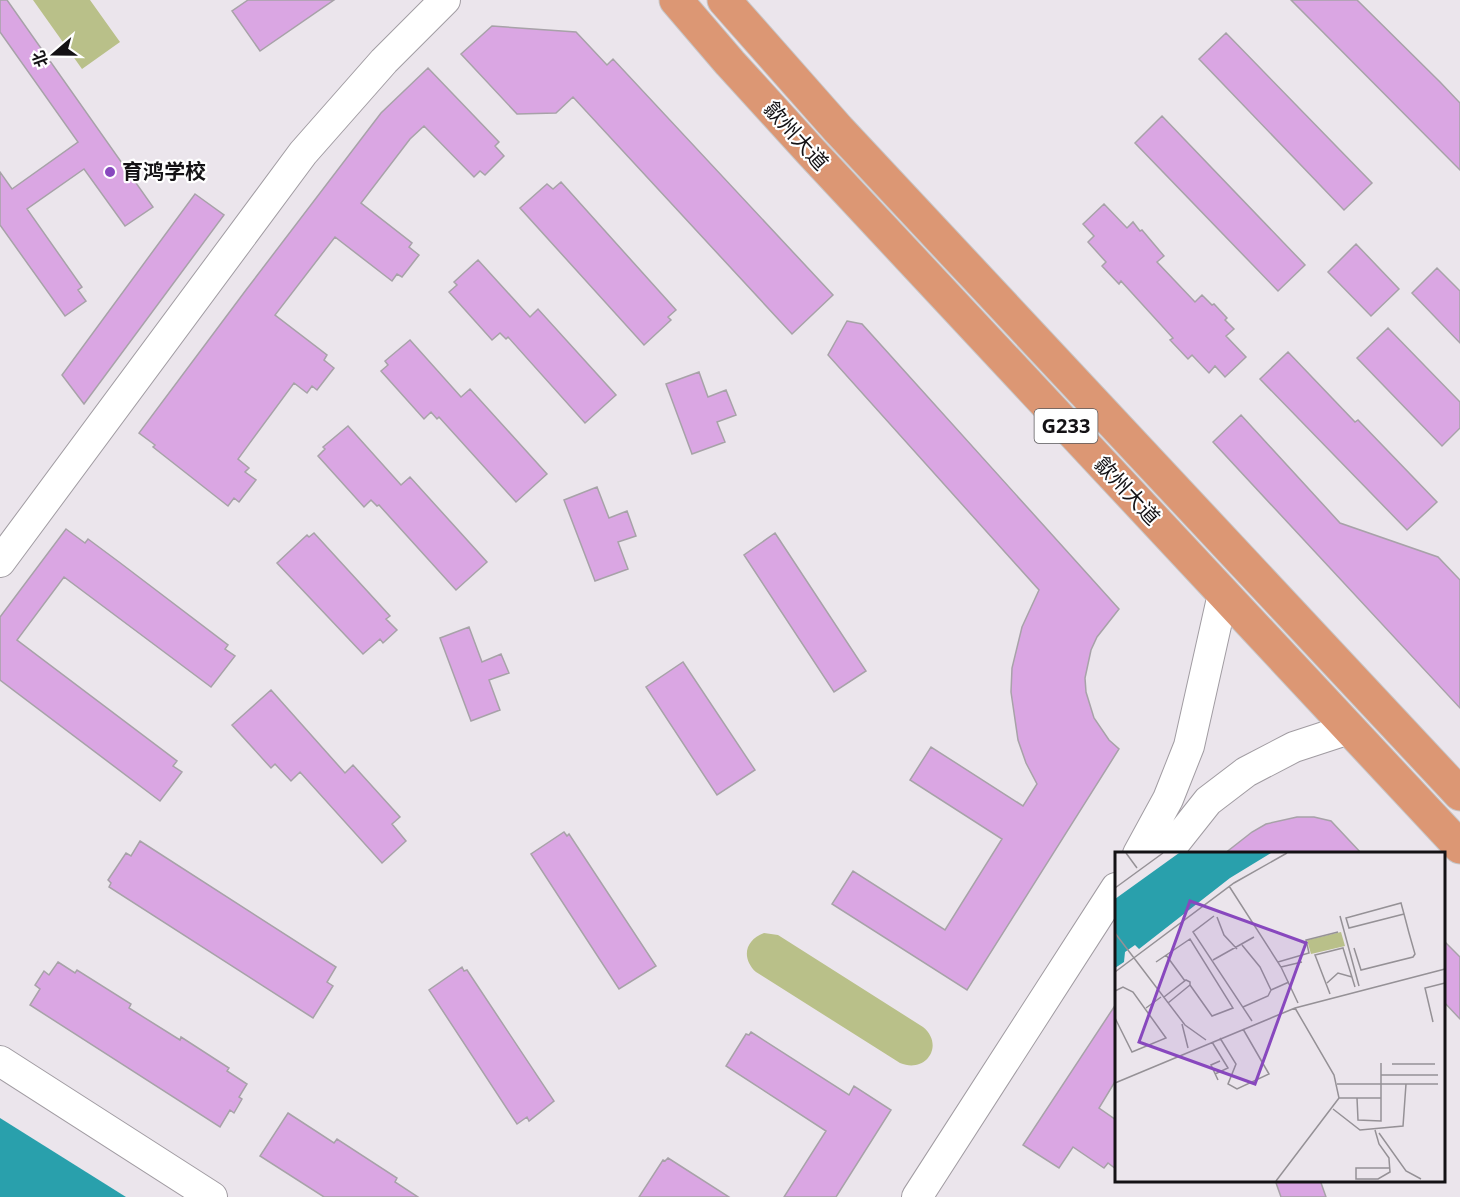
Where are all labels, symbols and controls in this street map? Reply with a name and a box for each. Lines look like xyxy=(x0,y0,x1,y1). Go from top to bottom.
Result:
north arrow xyxy=(24,24,84,84)
text: 北 xyxy=(27,48,53,70)
street label: 歙州大道 xyxy=(758,95,835,176)
place label: 育鸿学校 xyxy=(122,157,206,185)
marker: 育鸿学校 xyxy=(103,165,117,179)
road number: G233 xyxy=(1034,409,1098,443)
street label: 歙州大道 xyxy=(1089,450,1167,531)
inset map xyxy=(1115,852,1445,1182)

